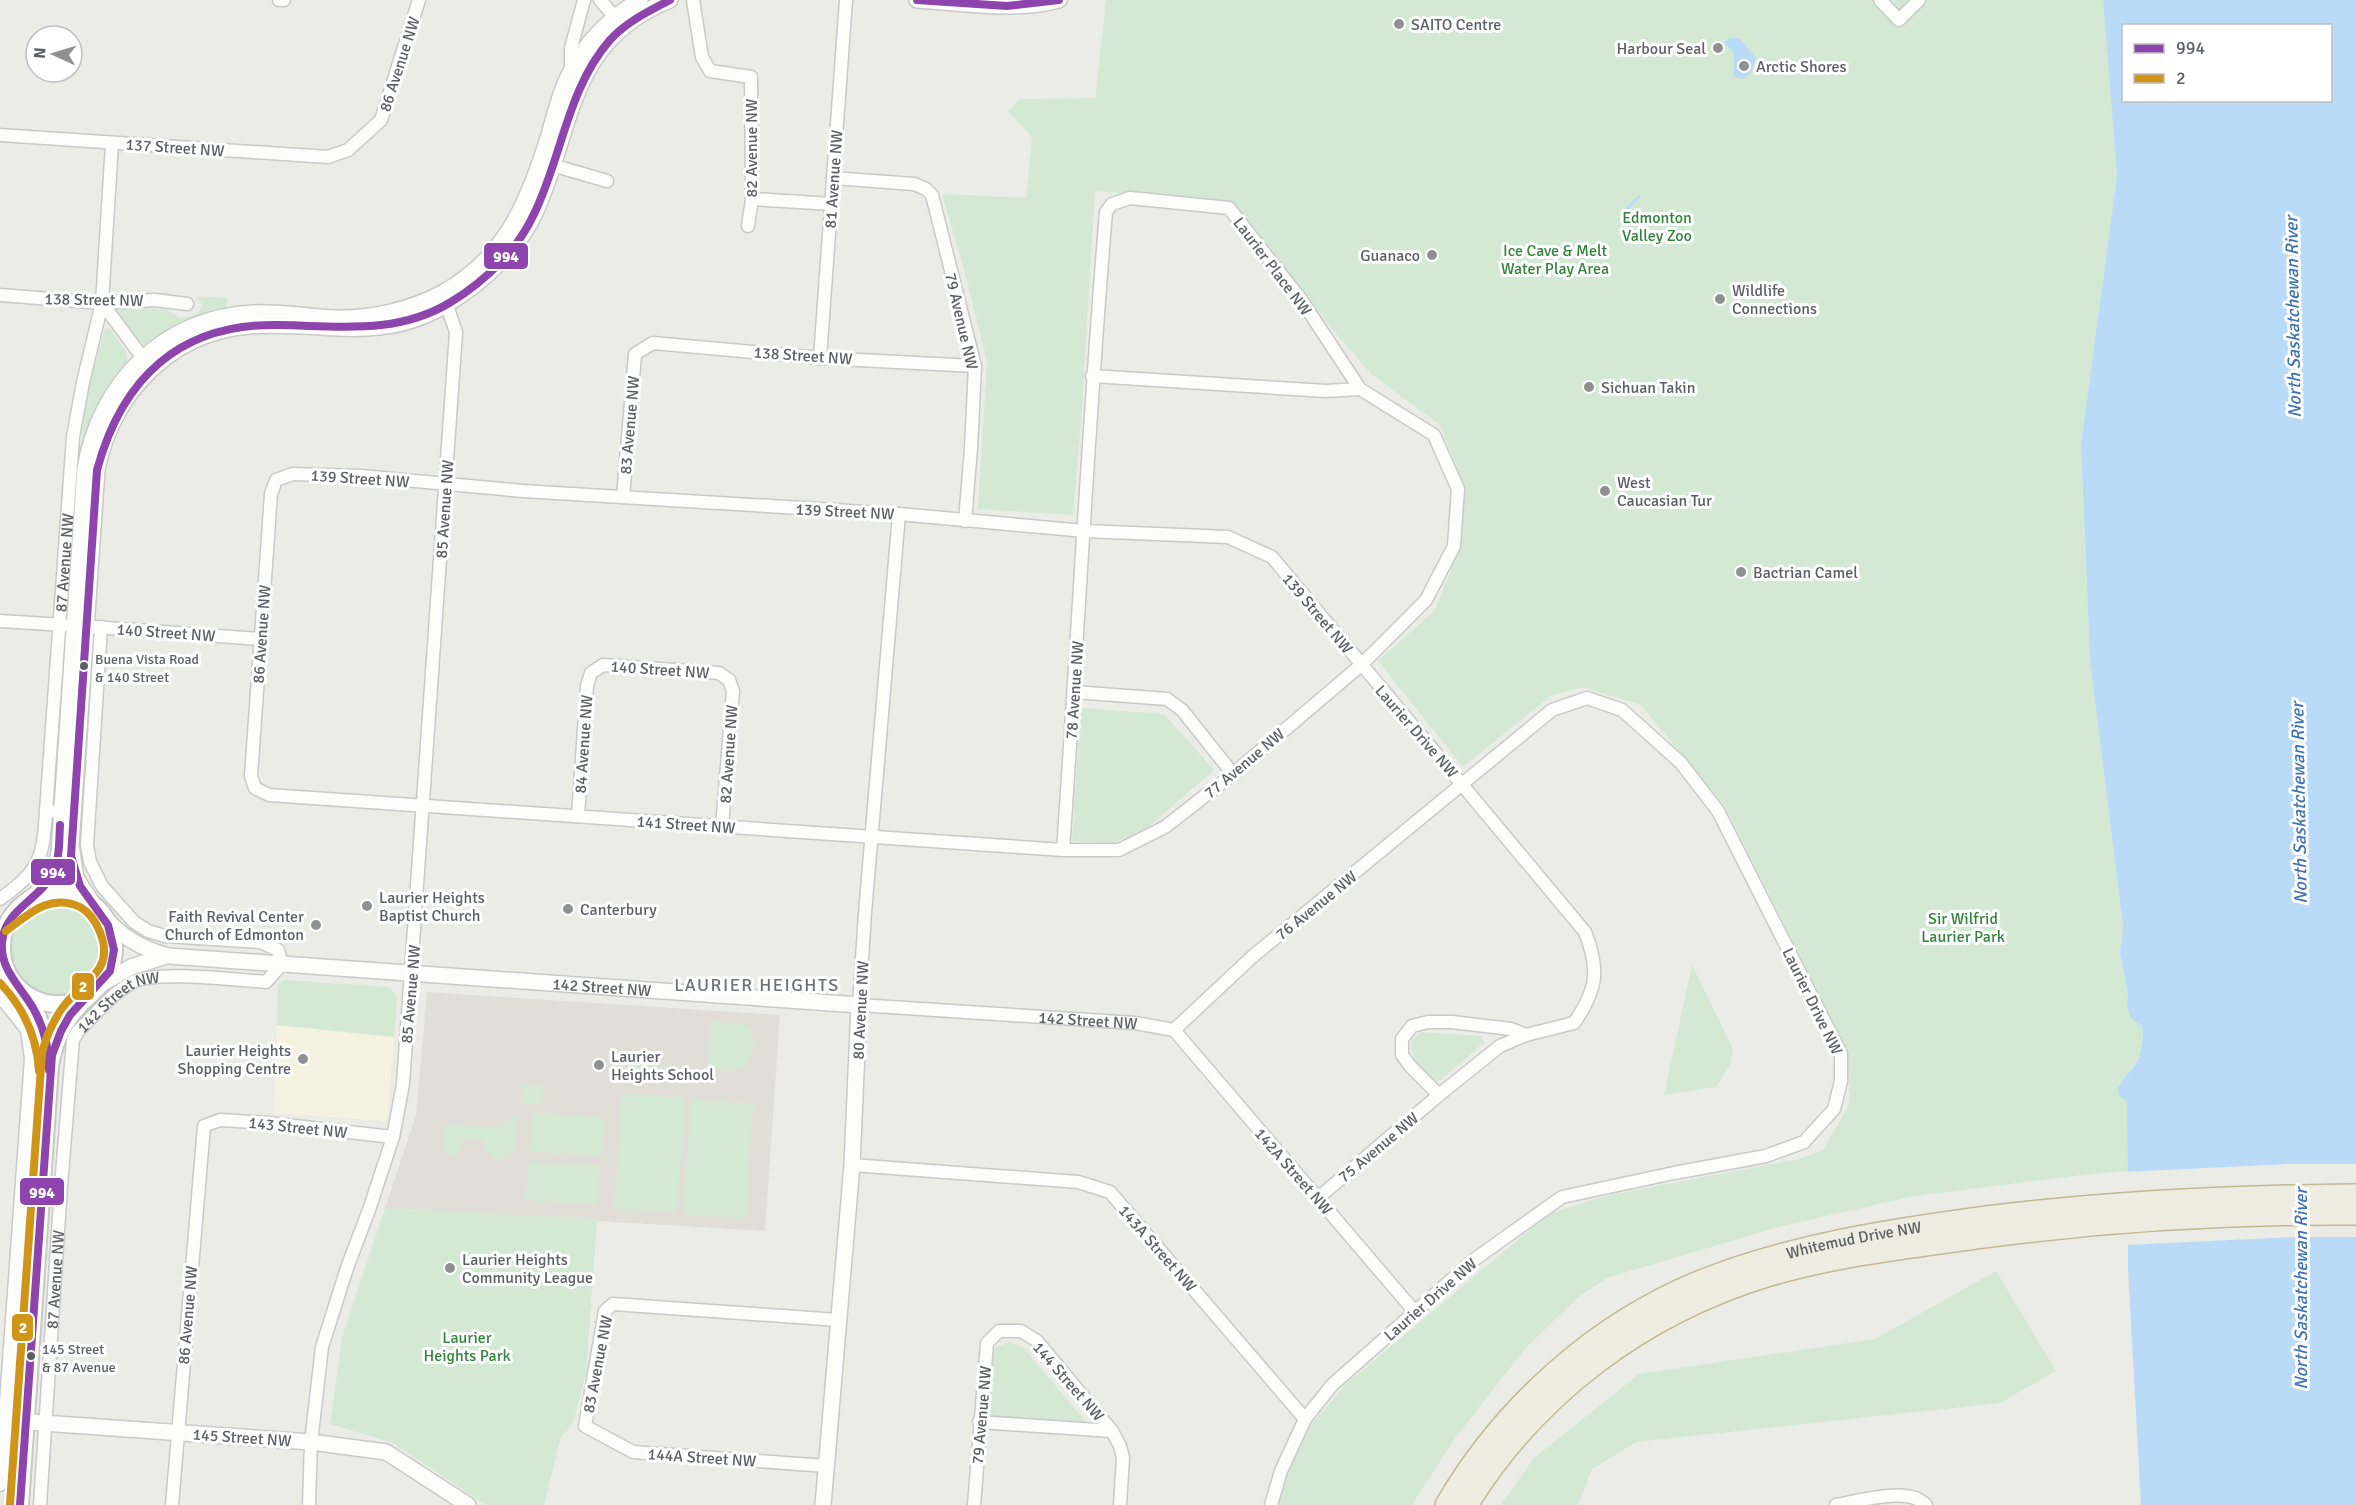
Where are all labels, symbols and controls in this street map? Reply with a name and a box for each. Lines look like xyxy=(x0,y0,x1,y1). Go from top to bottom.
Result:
street label: 86 Avenue NW xyxy=(375,14,425,114)
place label: SAITO Centre xyxy=(1411,15,1501,35)
marker: SAITO Centre xyxy=(1392,17,1406,31)
north arrow xyxy=(24,24,84,84)
legend xyxy=(2122,24,2332,102)
text: 994 xyxy=(2176,37,2205,59)
place label: Harbour Seal xyxy=(1617,39,1706,59)
marker: Harbour Seal xyxy=(1711,41,1725,55)
text: N xyxy=(30,47,50,59)
place label: Arctic Shores xyxy=(1756,57,1847,77)
marker: Arctic Shores xyxy=(1737,59,1751,73)
text: 2 xyxy=(2176,67,2186,89)
street label: 82 Avenue NW xyxy=(742,98,762,197)
street label: 81 Avenue NW xyxy=(821,129,847,229)
street label: 137 Street NW xyxy=(125,135,225,161)
park label: Edmonton Valley Zoo xyxy=(1622,208,1692,246)
street label: Laurier Place NW xyxy=(1229,213,1316,320)
water label: North Saskatchewan River xyxy=(2280,214,2306,418)
park label: Ice Cave & Melt Water Play Area xyxy=(1501,241,1609,279)
line badge: 994 xyxy=(483,242,529,270)
place label: Guanaco xyxy=(1360,246,1420,266)
text: 994 xyxy=(493,247,519,267)
marker: Guanaco xyxy=(1425,248,1439,262)
street label: 79 Avenue NW xyxy=(940,271,982,372)
place label: Wildlife Connections xyxy=(1732,281,1817,319)
street label: 138 Street NW xyxy=(44,289,144,311)
marker: Wildlife Connections xyxy=(1713,292,1727,306)
street label: 138 Street NW xyxy=(753,343,853,369)
street label: 83 Avenue NW xyxy=(616,375,644,475)
place label: Sichuan Takin xyxy=(1601,378,1695,398)
marker: Sichuan Takin xyxy=(1582,380,1596,394)
street label: 85 Avenue NW xyxy=(432,459,458,559)
street label: 139 Street NW xyxy=(310,466,410,492)
place label: West Caucasian Tur xyxy=(1617,473,1712,511)
marker: West Caucasian Tur xyxy=(1598,484,1612,498)
street label: 139 Street NW xyxy=(795,499,895,525)
street label: 87 Avenue NW xyxy=(51,512,78,613)
place label: Bactrian Camel xyxy=(1753,563,1858,583)
marker: Bactrian Camel xyxy=(1734,565,1748,579)
street label: 139 Street NW xyxy=(1278,569,1357,658)
street label: 86 Avenue NW xyxy=(249,584,275,684)
street label: 140 Street NW xyxy=(116,620,216,646)
street label: 78 Avenue NW xyxy=(1062,640,1088,740)
place label: Buena Vista Road & 140 Street xyxy=(95,651,199,686)
street label: 140 Street NW xyxy=(610,657,710,683)
marker: Buena Vista Road & 140 Street xyxy=(78,660,90,672)
street label: Laurier Drive NW xyxy=(1370,681,1462,783)
street label: 84 Avenue NW xyxy=(571,694,597,794)
water label: North Saskatchewan River xyxy=(2286,700,2312,904)
street label: 82 Avenue NW xyxy=(716,704,742,804)
street label: 77 Avenue NW xyxy=(1200,724,1289,803)
street label: 141 Street NW xyxy=(636,812,736,838)
line badge: 994 xyxy=(30,858,76,886)
text: 994 xyxy=(40,863,66,883)
street label: 76 Avenue NW xyxy=(1272,867,1362,945)
place label: Laurier Heights Baptist Church xyxy=(379,888,485,926)
marker: Laurier Heights Baptist Church xyxy=(360,899,374,913)
place label: Canterbury xyxy=(580,900,657,920)
marker: Canterbury xyxy=(561,902,575,916)
place label: Faith Revival Center Church of Edmonton xyxy=(165,907,304,945)
park label: Sir Wilfrid Laurier Park xyxy=(1921,909,2005,947)
marker: Faith Revival Center Church of Edmonton xyxy=(309,918,323,932)
street label: 85 Avenue NW xyxy=(397,944,425,1044)
street label: Laurier Drive NW xyxy=(1778,945,1847,1059)
street label: 80 Avenue NW xyxy=(848,960,874,1060)
street label: 142 Street NW xyxy=(74,971,168,1041)
line badge: 2 xyxy=(71,972,95,1001)
street label: 142 Street NW xyxy=(552,974,652,1001)
district label: LAURIER HEIGHTS xyxy=(674,974,840,996)
street label: 142 Street NW xyxy=(1038,1008,1138,1034)
place label: Laurier Heights Shopping Centre xyxy=(178,1041,291,1079)
place label: Laurier Heights School xyxy=(611,1047,714,1085)
marker: Laurier Heights Shopping Centre xyxy=(296,1052,310,1066)
marker: Laurier Heights School xyxy=(592,1058,606,1072)
street label: 75 Avenue NW xyxy=(1334,1108,1423,1187)
street label: 143 Street NW xyxy=(248,1113,349,1143)
street label: 142A Street NW xyxy=(1250,1124,1337,1220)
line badge: 994 xyxy=(19,1177,65,1206)
text: 994 xyxy=(29,1183,55,1203)
water label: North Saskatchewan River xyxy=(2290,1186,2312,1390)
street label: 143A Street NW xyxy=(1114,1201,1201,1297)
street label: Whitemud Drive NW xyxy=(1784,1217,1923,1264)
street label: 87 Avenue NW xyxy=(43,1229,69,1330)
place label: Laurier Heights Community League xyxy=(462,1250,593,1288)
street label: Laurier Drive NW xyxy=(1380,1254,1482,1346)
marker: Laurier Heights Community League xyxy=(443,1261,457,1275)
street label: 86 Avenue NW xyxy=(174,1265,202,1365)
line badge: 2 xyxy=(11,1313,34,1342)
street label: 83 Avenue NW xyxy=(579,1313,617,1415)
text: 2 xyxy=(19,1318,27,1338)
park label: Laurier Heights Park xyxy=(423,1328,511,1366)
street label: 144 Street NW xyxy=(1028,1338,1109,1426)
place label: 145 Street & 87 Avenue xyxy=(42,1341,116,1376)
marker: 145 Street & 87 Avenue xyxy=(25,1350,37,1362)
street label: 79 Avenue NW xyxy=(968,1365,996,1465)
street label: 145 Street NW xyxy=(192,1425,292,1451)
street label: 144A Street NW xyxy=(647,1444,757,1472)

